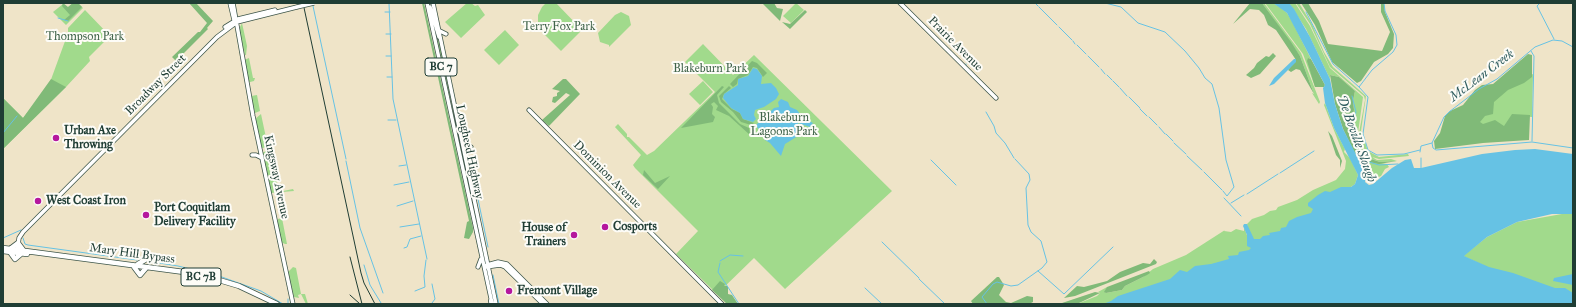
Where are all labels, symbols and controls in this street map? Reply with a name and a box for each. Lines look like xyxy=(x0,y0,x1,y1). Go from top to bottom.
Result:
street label: Prairie Avenue xyxy=(925,14,985,74)
park label: Terry Fox Park xyxy=(523,20,595,34)
park label: Thompson Park xyxy=(46,30,124,44)
water label: McLean Creek xyxy=(1447,47,1517,105)
street label: Broadway Street xyxy=(123,52,189,118)
road number: BC 7 xyxy=(425,58,457,76)
park label: Blakeburn Park xyxy=(673,62,747,76)
water label: De Boville Slough xyxy=(1333,93,1379,185)
street label: Lougheed Highway xyxy=(452,103,486,201)
park label: Blakeburn Lagoons Park xyxy=(751,111,817,139)
place label: Urban Axe Throwing xyxy=(64,124,116,152)
marker: Urban Axe Throwing xyxy=(51,133,61,143)
street label: Kingsway Avenue xyxy=(260,134,292,220)
street label: Dominion Avenue xyxy=(570,138,644,212)
place label: West Coast Iron xyxy=(46,194,126,208)
marker: West Coast Iron xyxy=(33,196,43,206)
place label: Port Coquitlam Delivery Facility xyxy=(154,201,236,229)
marker: Port Coquitlam Delivery Facility xyxy=(141,210,151,220)
place label: Cosports xyxy=(613,220,657,234)
place label: House of Trainers xyxy=(521,221,566,249)
marker: Cosports xyxy=(600,222,610,232)
marker: House of Trainers xyxy=(569,230,579,240)
street label: Mary Hill Bypass xyxy=(88,241,176,267)
road number: BC 7B xyxy=(181,268,221,286)
place label: Fremont Village xyxy=(517,284,597,298)
marker: Fremont Village xyxy=(504,286,514,296)

